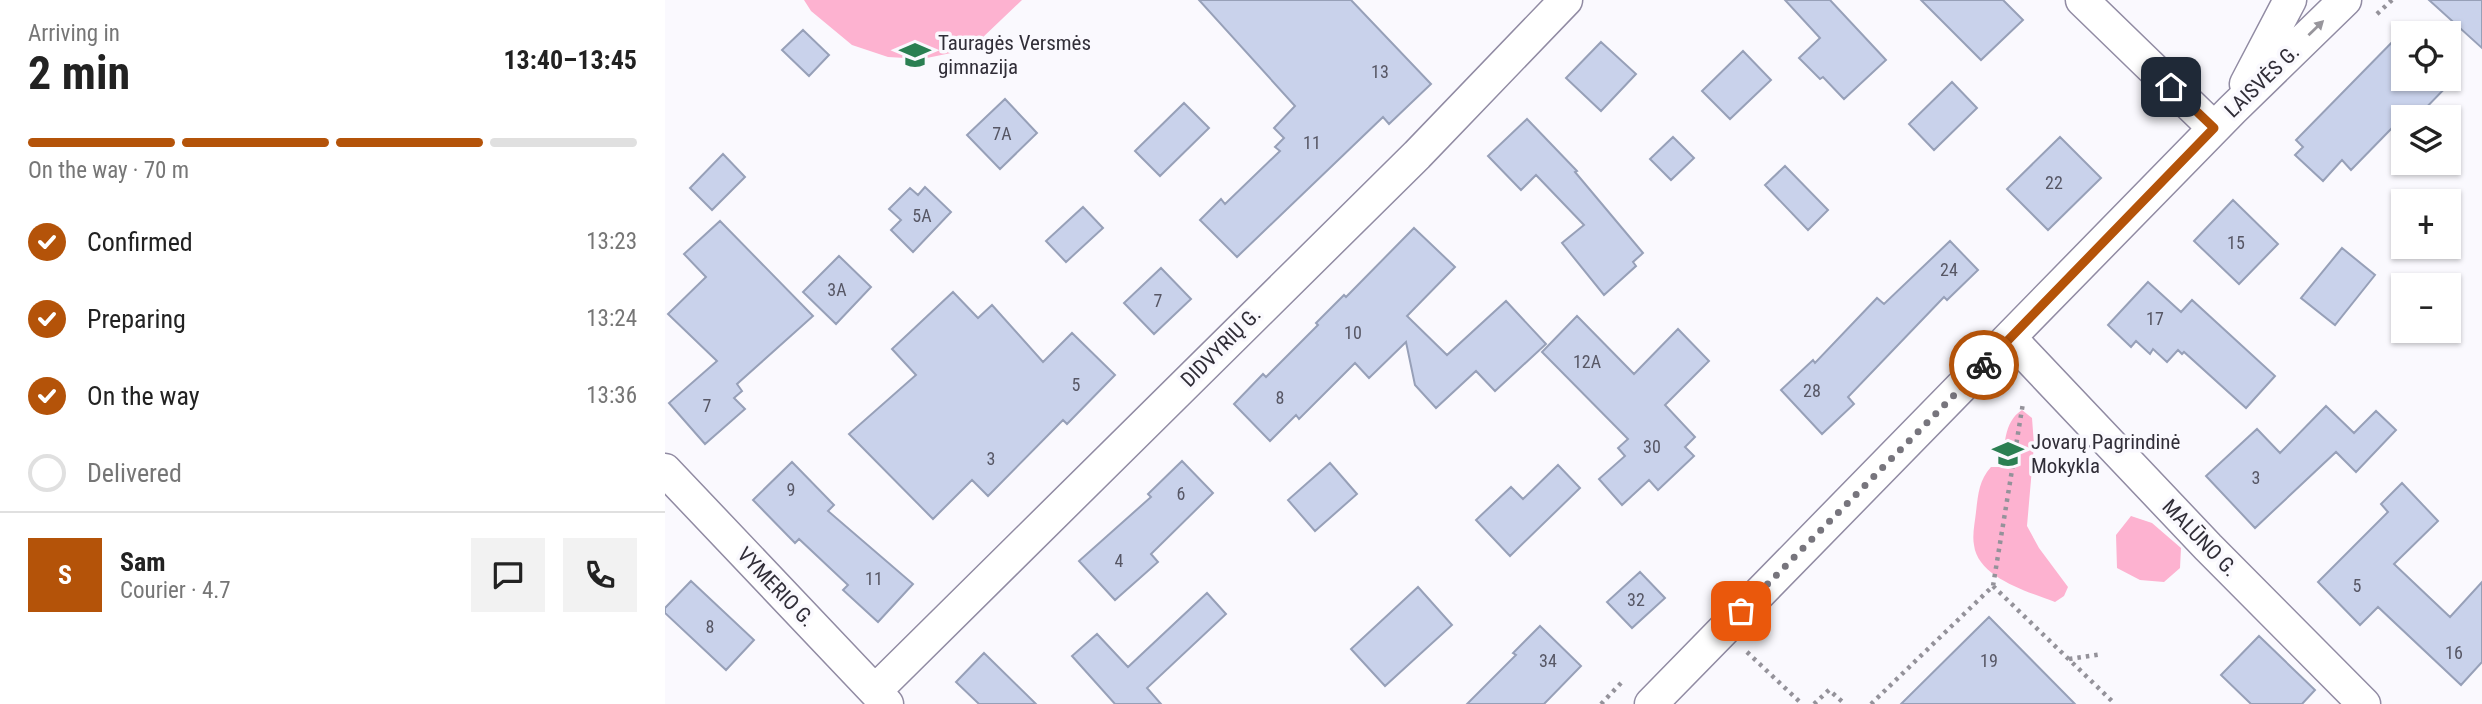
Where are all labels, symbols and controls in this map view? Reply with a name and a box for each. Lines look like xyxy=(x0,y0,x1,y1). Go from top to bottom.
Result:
text: Arriving in xyxy=(28,20,120,47)
one-way arrow xyxy=(2308,20,2324,36)
map controls xyxy=(2391,21,2461,343)
button: locate xyxy=(2391,21,2461,91)
place label: Tauragės Versmės gimnazija xyxy=(938,31,1091,79)
school or university icon: Tauragės Versmės gimnazija xyxy=(898,38,932,72)
street label: LAISVĖS G. xyxy=(2220,40,2304,122)
text: 13:40–13:45 xyxy=(503,45,637,75)
text: 2 min xyxy=(28,46,130,100)
pin xyxy=(2141,57,2201,117)
house number: 13 xyxy=(1371,61,1389,82)
icon: home xyxy=(2152,68,2190,106)
button: layers xyxy=(2391,105,2461,175)
house number: 7A xyxy=(992,123,1012,144)
house number: 11 xyxy=(1303,132,1321,153)
text: On the way · 70 m xyxy=(28,157,189,184)
house number: 22 xyxy=(2045,172,2063,193)
button: + xyxy=(2391,189,2461,259)
house number: 5A xyxy=(912,205,932,226)
icon: check xyxy=(28,223,66,261)
text: Confirmed xyxy=(87,227,193,257)
text: 13:23 xyxy=(586,228,637,255)
house number: 15 xyxy=(2227,232,2245,253)
house number: 24 xyxy=(1940,259,1958,280)
button: − xyxy=(2391,273,2461,343)
house number: 3A xyxy=(827,279,847,300)
house number: 7 xyxy=(1154,290,1163,311)
icon: check xyxy=(28,300,66,338)
street label: DIDVYRIŲ G. xyxy=(1176,302,1266,392)
text: Preparing xyxy=(87,304,186,334)
text: 13:24 xyxy=(586,305,637,332)
house number: 17 xyxy=(2146,308,2164,329)
house number: 10 xyxy=(1344,322,1362,343)
courier xyxy=(1949,330,2019,400)
icon: bike xyxy=(1965,346,2003,384)
house number: 12A xyxy=(1573,351,1602,372)
house number: 5 xyxy=(1072,374,1081,395)
icon: check xyxy=(28,377,66,415)
house number: 28 xyxy=(1803,380,1821,401)
text: On the way xyxy=(87,381,200,411)
text: 13:36 xyxy=(586,382,637,409)
house number: 8 xyxy=(1276,387,1284,408)
house number: 7 xyxy=(703,395,712,416)
place label: Jovarų Pagrindinė Mokykla xyxy=(2031,430,2181,478)
house number: 30 xyxy=(1643,436,1661,457)
school or university icon: Jovarų Pagrindinė Mokykla xyxy=(1991,437,2025,471)
house number: 3 xyxy=(987,448,995,469)
text: Delivered xyxy=(87,458,182,488)
house number: 3 xyxy=(2252,467,2260,488)
house number: 9 xyxy=(787,479,795,500)
house number: 6 xyxy=(1177,483,1185,504)
street label: MALŪNO G. xyxy=(2157,494,2243,582)
button: chat xyxy=(471,538,545,612)
button: phone xyxy=(563,538,637,612)
street label: VYMERIO G. xyxy=(732,542,820,632)
text: Sam xyxy=(120,547,166,577)
house number: 4 xyxy=(1115,550,1124,571)
text: S xyxy=(58,560,72,590)
house number: 11 xyxy=(865,568,883,589)
house number: 5 xyxy=(2353,575,2362,596)
text: Courier · 4.7 xyxy=(120,577,231,604)
pin xyxy=(1711,581,1771,641)
house number: 32 xyxy=(1627,589,1645,610)
icon: bag xyxy=(1722,592,1760,630)
house number: 8 xyxy=(706,616,714,637)
house number: 16 xyxy=(2445,642,2463,663)
house number: 34 xyxy=(1539,650,1557,671)
house number: 19 xyxy=(1980,650,1998,671)

